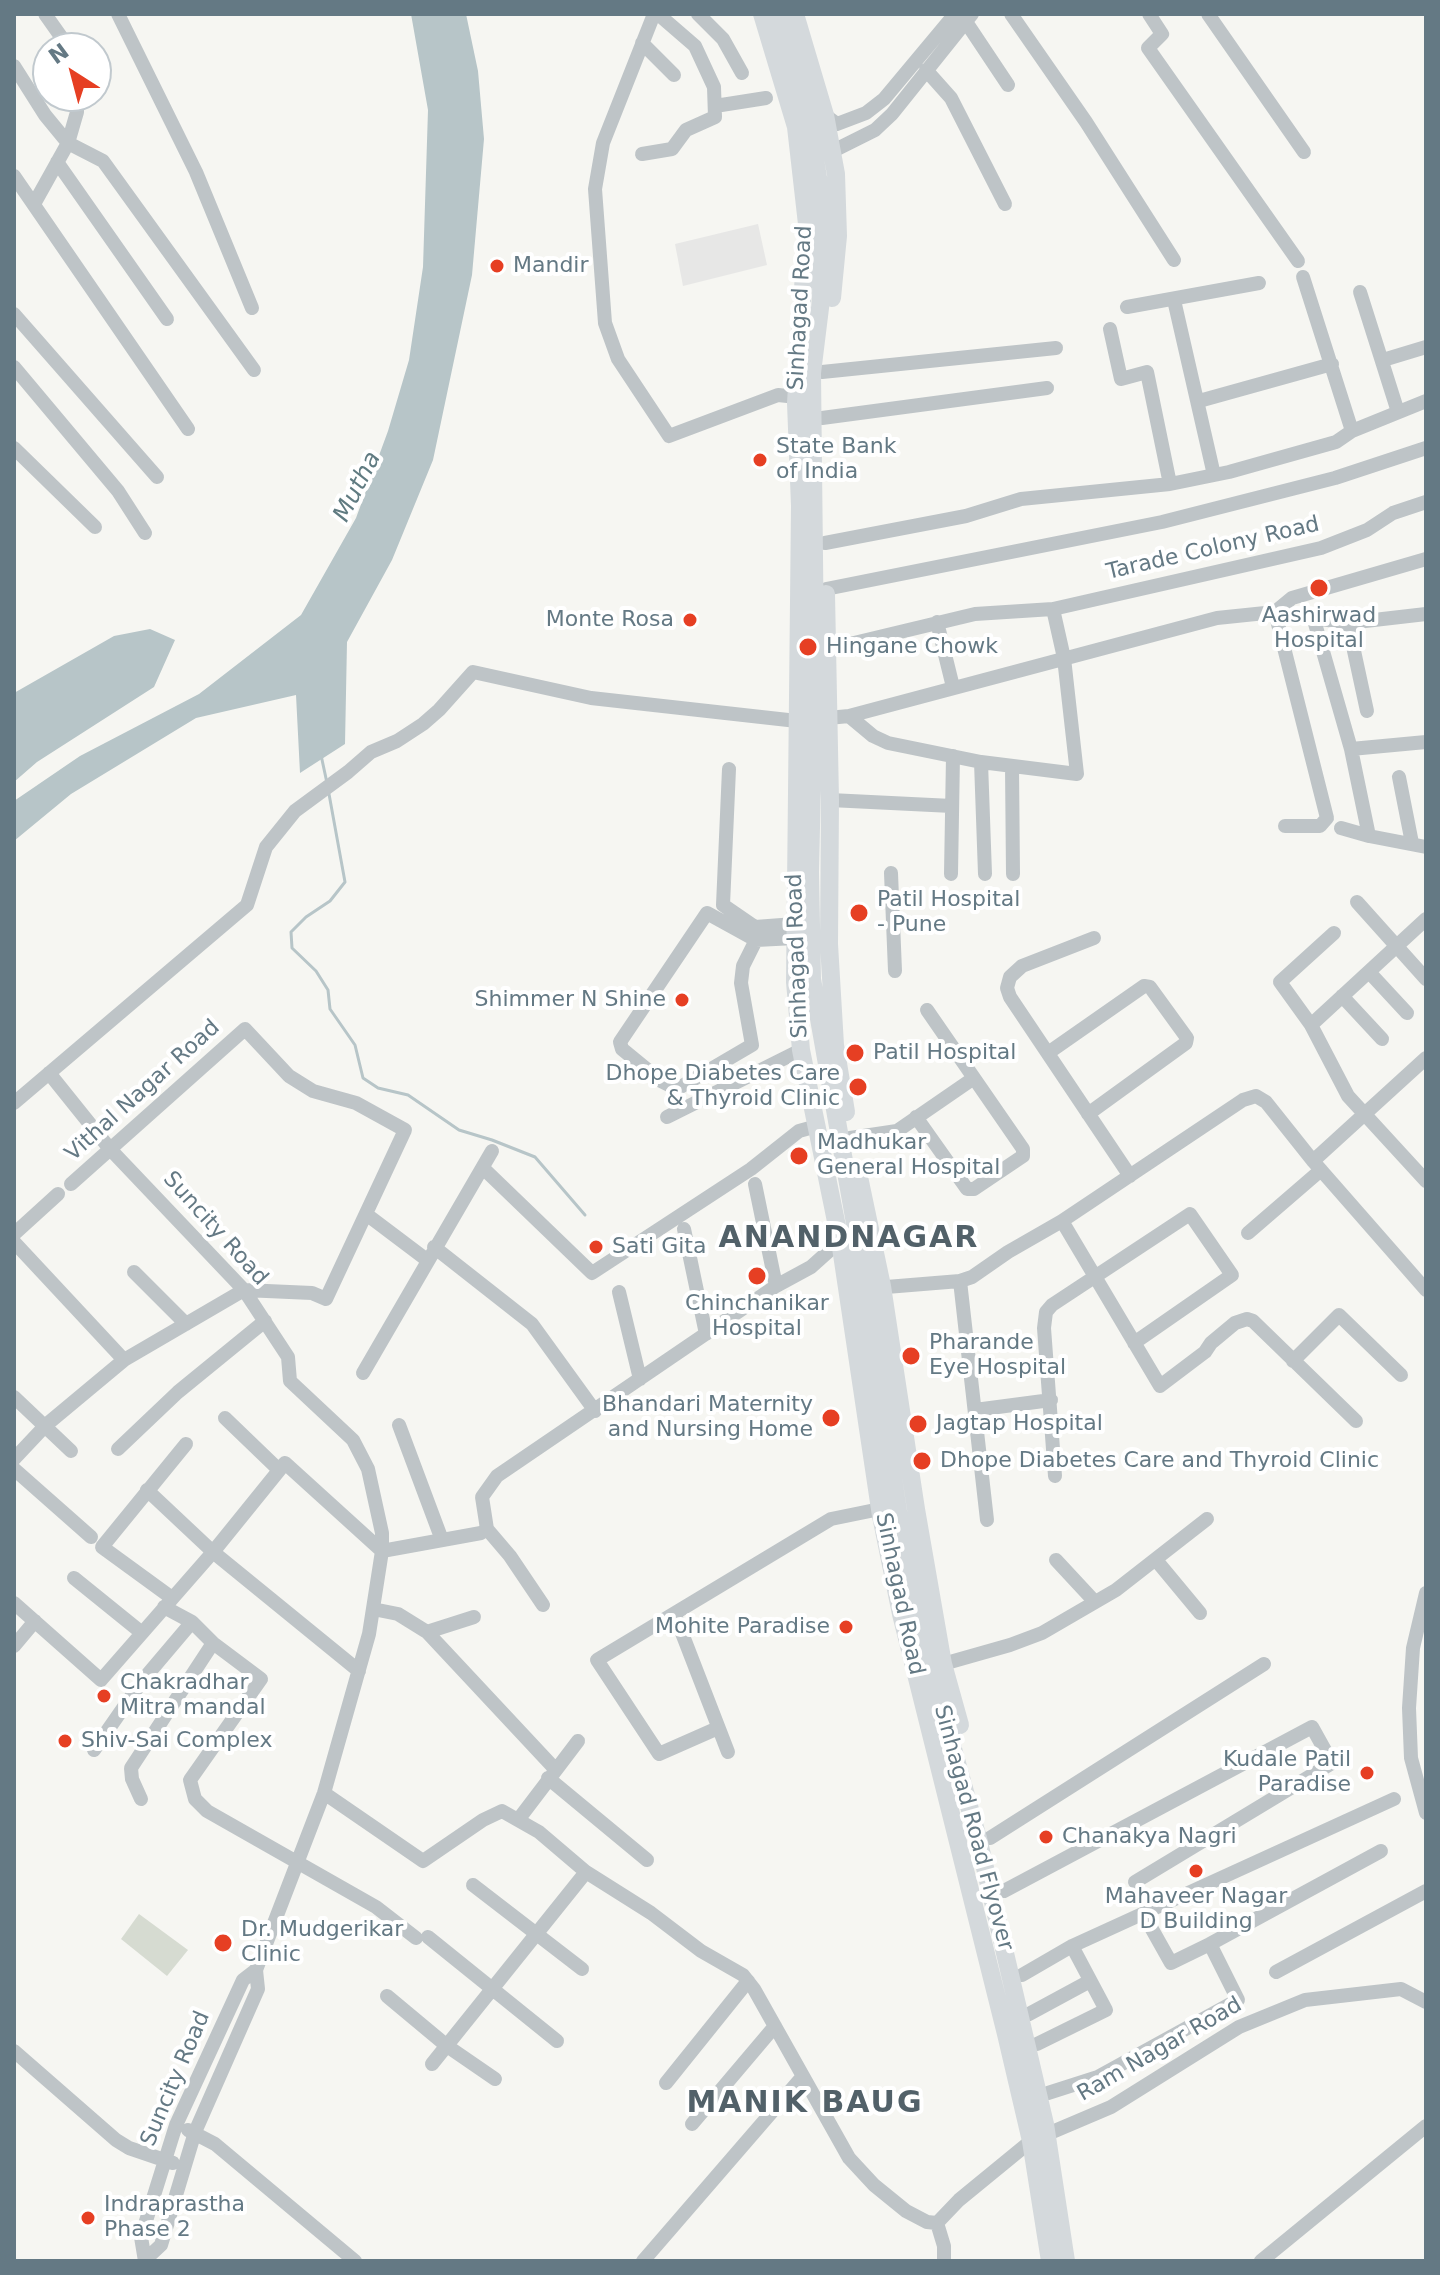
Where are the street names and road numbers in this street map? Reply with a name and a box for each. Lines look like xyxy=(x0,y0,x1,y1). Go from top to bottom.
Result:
street label: Sinhagad Road xyxy=(783,225,819,391)
street label: Tarade Colony Road xyxy=(1104,512,1322,586)
street label: Sinhagad Road xyxy=(782,873,814,1039)
street label: Vithal Nagar Road xyxy=(60,1015,226,1167)
street label: Suncity Road xyxy=(157,1167,273,1291)
street label: Sinhagad Road xyxy=(869,1511,929,1677)
street label: Sinhagad Road Flyover xyxy=(928,1702,1018,1954)
street label: Ram Nagar Road xyxy=(1073,1992,1247,2108)
street label: Suncity Road xyxy=(136,2008,216,2150)

